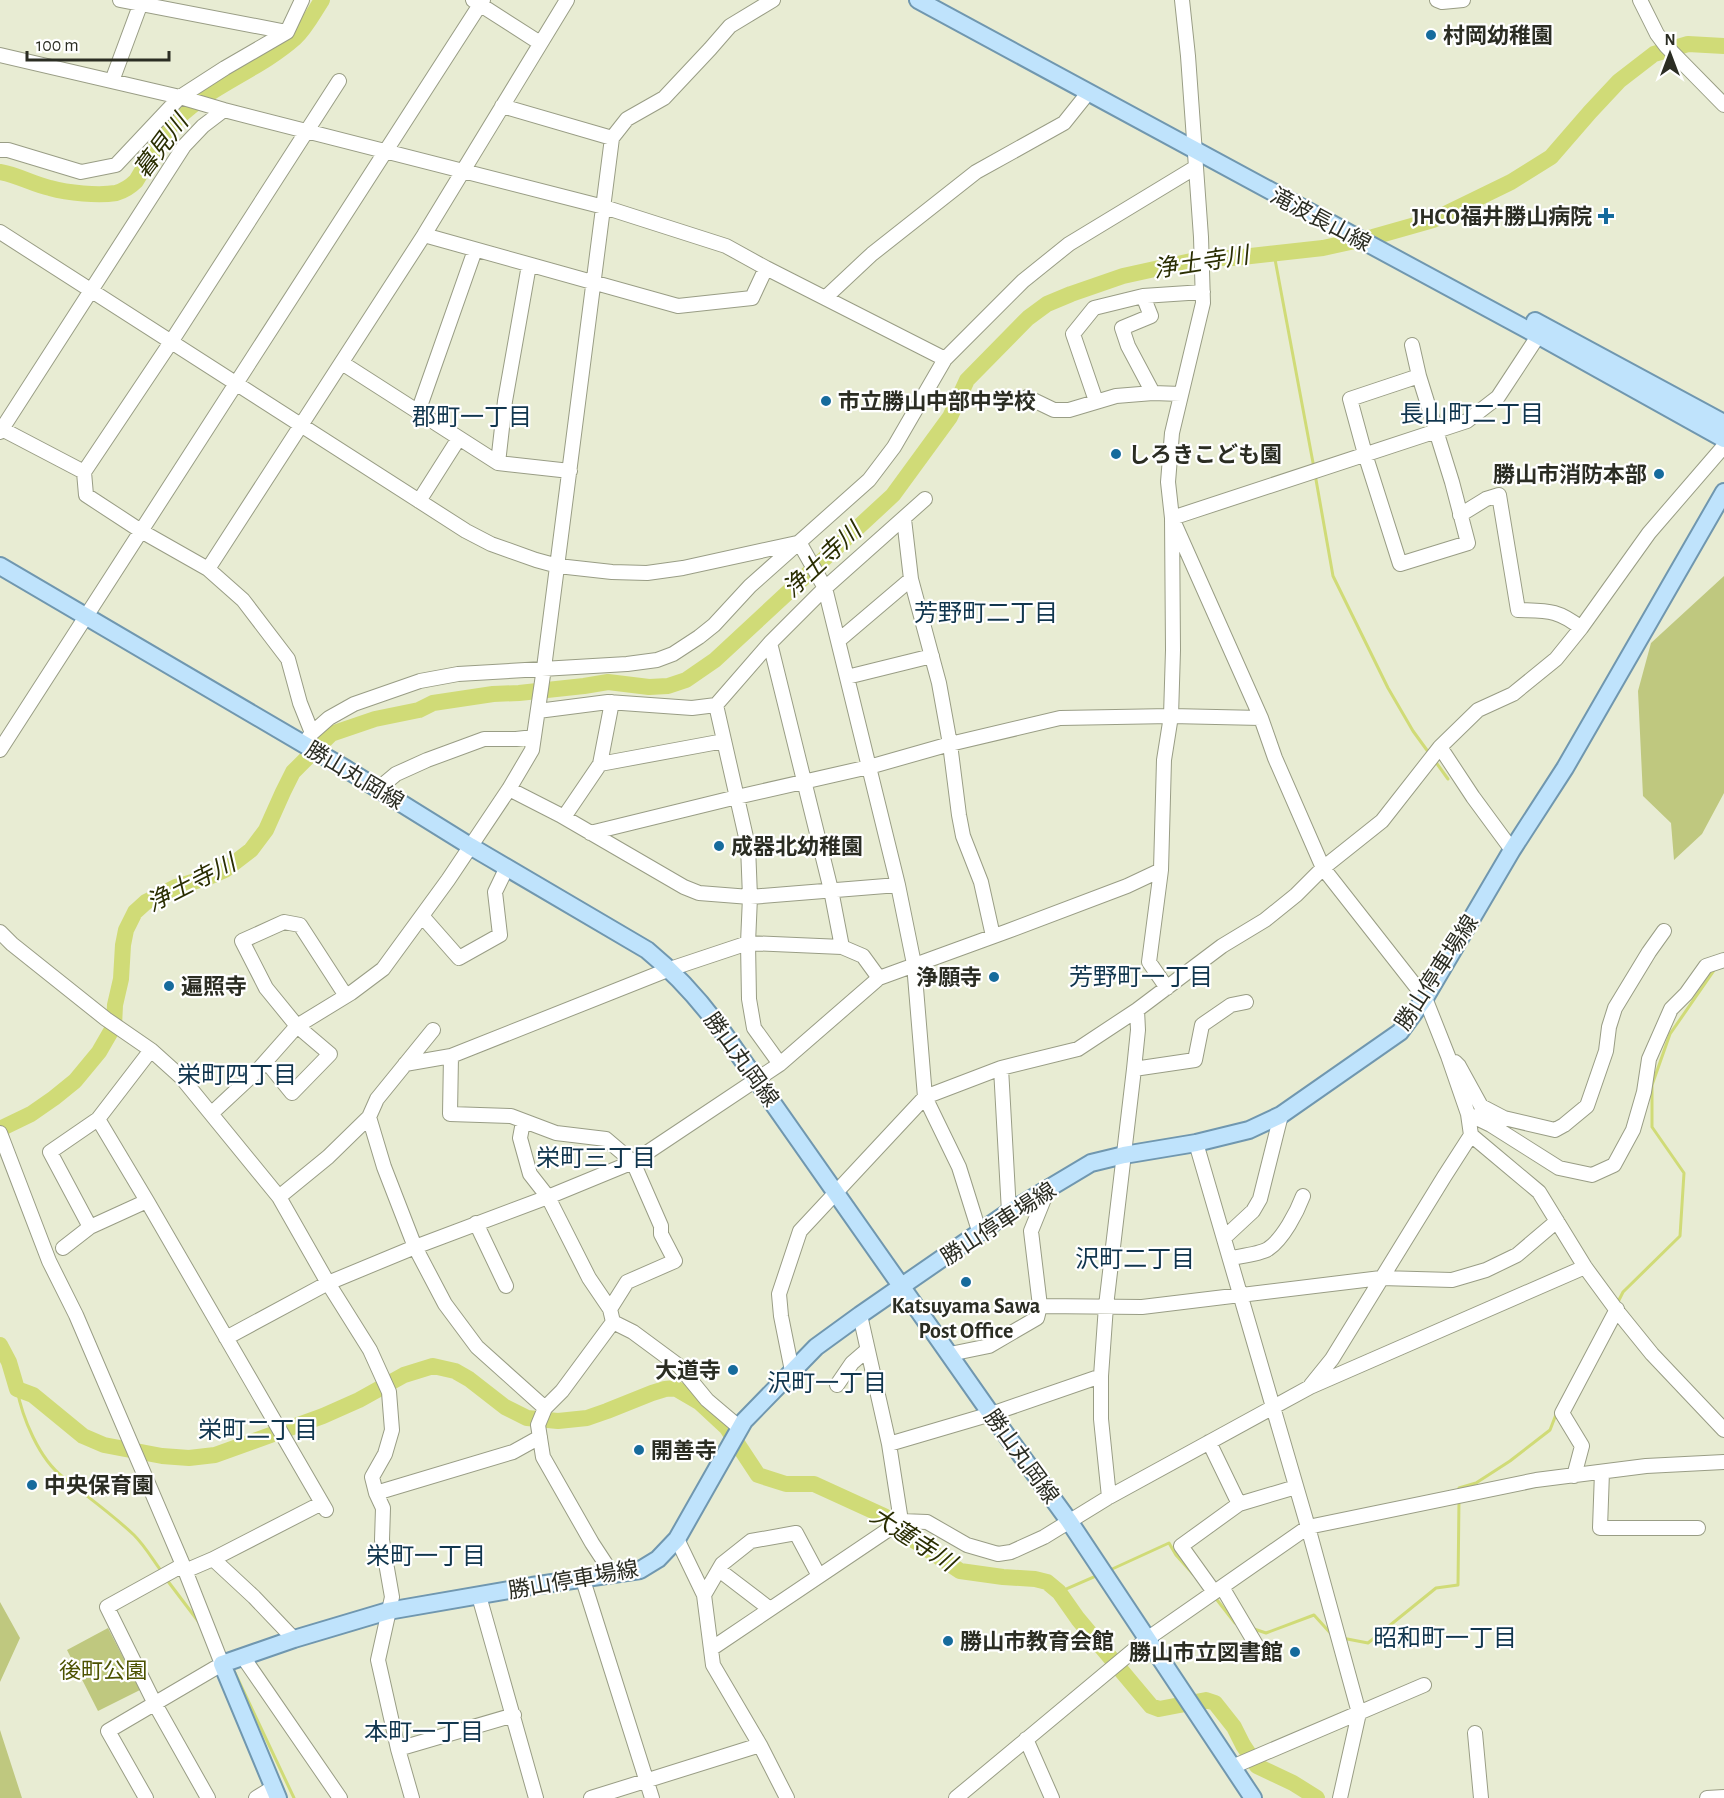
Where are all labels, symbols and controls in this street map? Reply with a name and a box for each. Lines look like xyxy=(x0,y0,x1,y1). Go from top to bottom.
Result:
scale bar xyxy=(27,24,170,62)
place label: 村岡幼稚園 xyxy=(1443,24,1553,47)
north arrow xyxy=(1640,24,1700,84)
marker: 村岡幼稚園 xyxy=(1424,28,1438,42)
text: N xyxy=(1664,32,1676,48)
text: 100 m xyxy=(36,37,79,55)
water label: 暮見川 xyxy=(129,107,195,183)
street label: 滝波長山線 xyxy=(1267,183,1375,255)
place label: JHCO福井勝山病院 xyxy=(1412,205,1592,228)
marker: JHCO福井勝山病院 xyxy=(1597,207,1615,225)
water label: 浄土寺川 xyxy=(1152,241,1253,282)
place label: 市立勝山中部中学校 xyxy=(838,390,1036,413)
marker: 市立勝山中部中学校 xyxy=(819,394,833,408)
district label: 長山町二丁目 xyxy=(1400,402,1544,427)
district label: 郡町一丁目 xyxy=(412,405,532,430)
place label: しろきこども園 xyxy=(1128,443,1282,466)
marker: しろきこども園 xyxy=(1109,447,1123,461)
place label: 勝山市消防本部 xyxy=(1493,463,1647,486)
marker: 勝山市消防本部 xyxy=(1652,467,1666,481)
water label: 浄土寺川 xyxy=(778,516,868,602)
district label: 芳野町二丁目 xyxy=(914,600,1058,626)
street label: 勝山丸岡線 xyxy=(302,737,408,814)
place label: 成器北幼稚園 xyxy=(731,834,863,858)
marker: 成器北幼稚園 xyxy=(712,839,726,853)
water label: 浄土寺川 xyxy=(142,848,242,916)
street label: 勝山停車場線 xyxy=(1391,911,1482,1034)
district label: 芳野町一丁目 xyxy=(1069,964,1213,990)
place label: 浄願寺 xyxy=(916,966,982,989)
marker: 浄願寺 xyxy=(987,970,1001,984)
place label: 遍照寺 xyxy=(181,975,247,998)
marker: 遍照寺 xyxy=(162,979,176,993)
street label: 勝山丸岡線 xyxy=(700,1008,783,1111)
district label: 栄町四丁目 xyxy=(177,1063,297,1088)
district label: 栄町三丁目 xyxy=(536,1146,656,1171)
street label: 勝山停車場線 xyxy=(937,1178,1060,1269)
district label: 沢町二丁目 xyxy=(1075,1247,1195,1272)
marker: Katsuyama Sawa Post Office xyxy=(959,1275,973,1289)
place label: Katsuyama Sawa Post Office xyxy=(892,1295,1041,1342)
place label: 大道寺 xyxy=(655,1359,721,1382)
marker: 大道寺 xyxy=(726,1363,740,1377)
district label: 沢町一丁目 xyxy=(767,1371,887,1396)
street label: 勝山丸岡線 xyxy=(980,1405,1063,1508)
district label: 栄町二丁目 xyxy=(198,1418,318,1443)
place label: 開善寺 xyxy=(651,1439,717,1462)
marker: 開善寺 xyxy=(632,1443,646,1457)
place label: 中央保育園 xyxy=(44,1474,154,1497)
marker: 中央保育園 xyxy=(25,1478,39,1492)
water label: 大蓮寺川 xyxy=(866,1502,963,1578)
district label: 栄町一丁目 xyxy=(366,1544,486,1569)
street label: 勝山停車場線 xyxy=(506,1557,640,1602)
district label: 昭和町一丁目 xyxy=(1373,1626,1517,1651)
place label: 勝山市教育会館 xyxy=(960,1630,1114,1653)
marker: 勝山市教育会館 xyxy=(941,1634,955,1648)
place label: 勝山市立図書館 xyxy=(1129,1641,1283,1664)
marker: 勝山市立図書館 xyxy=(1288,1645,1302,1659)
park label: 後町公園 xyxy=(59,1659,147,1682)
district label: 本町一丁目 xyxy=(364,1719,484,1745)

